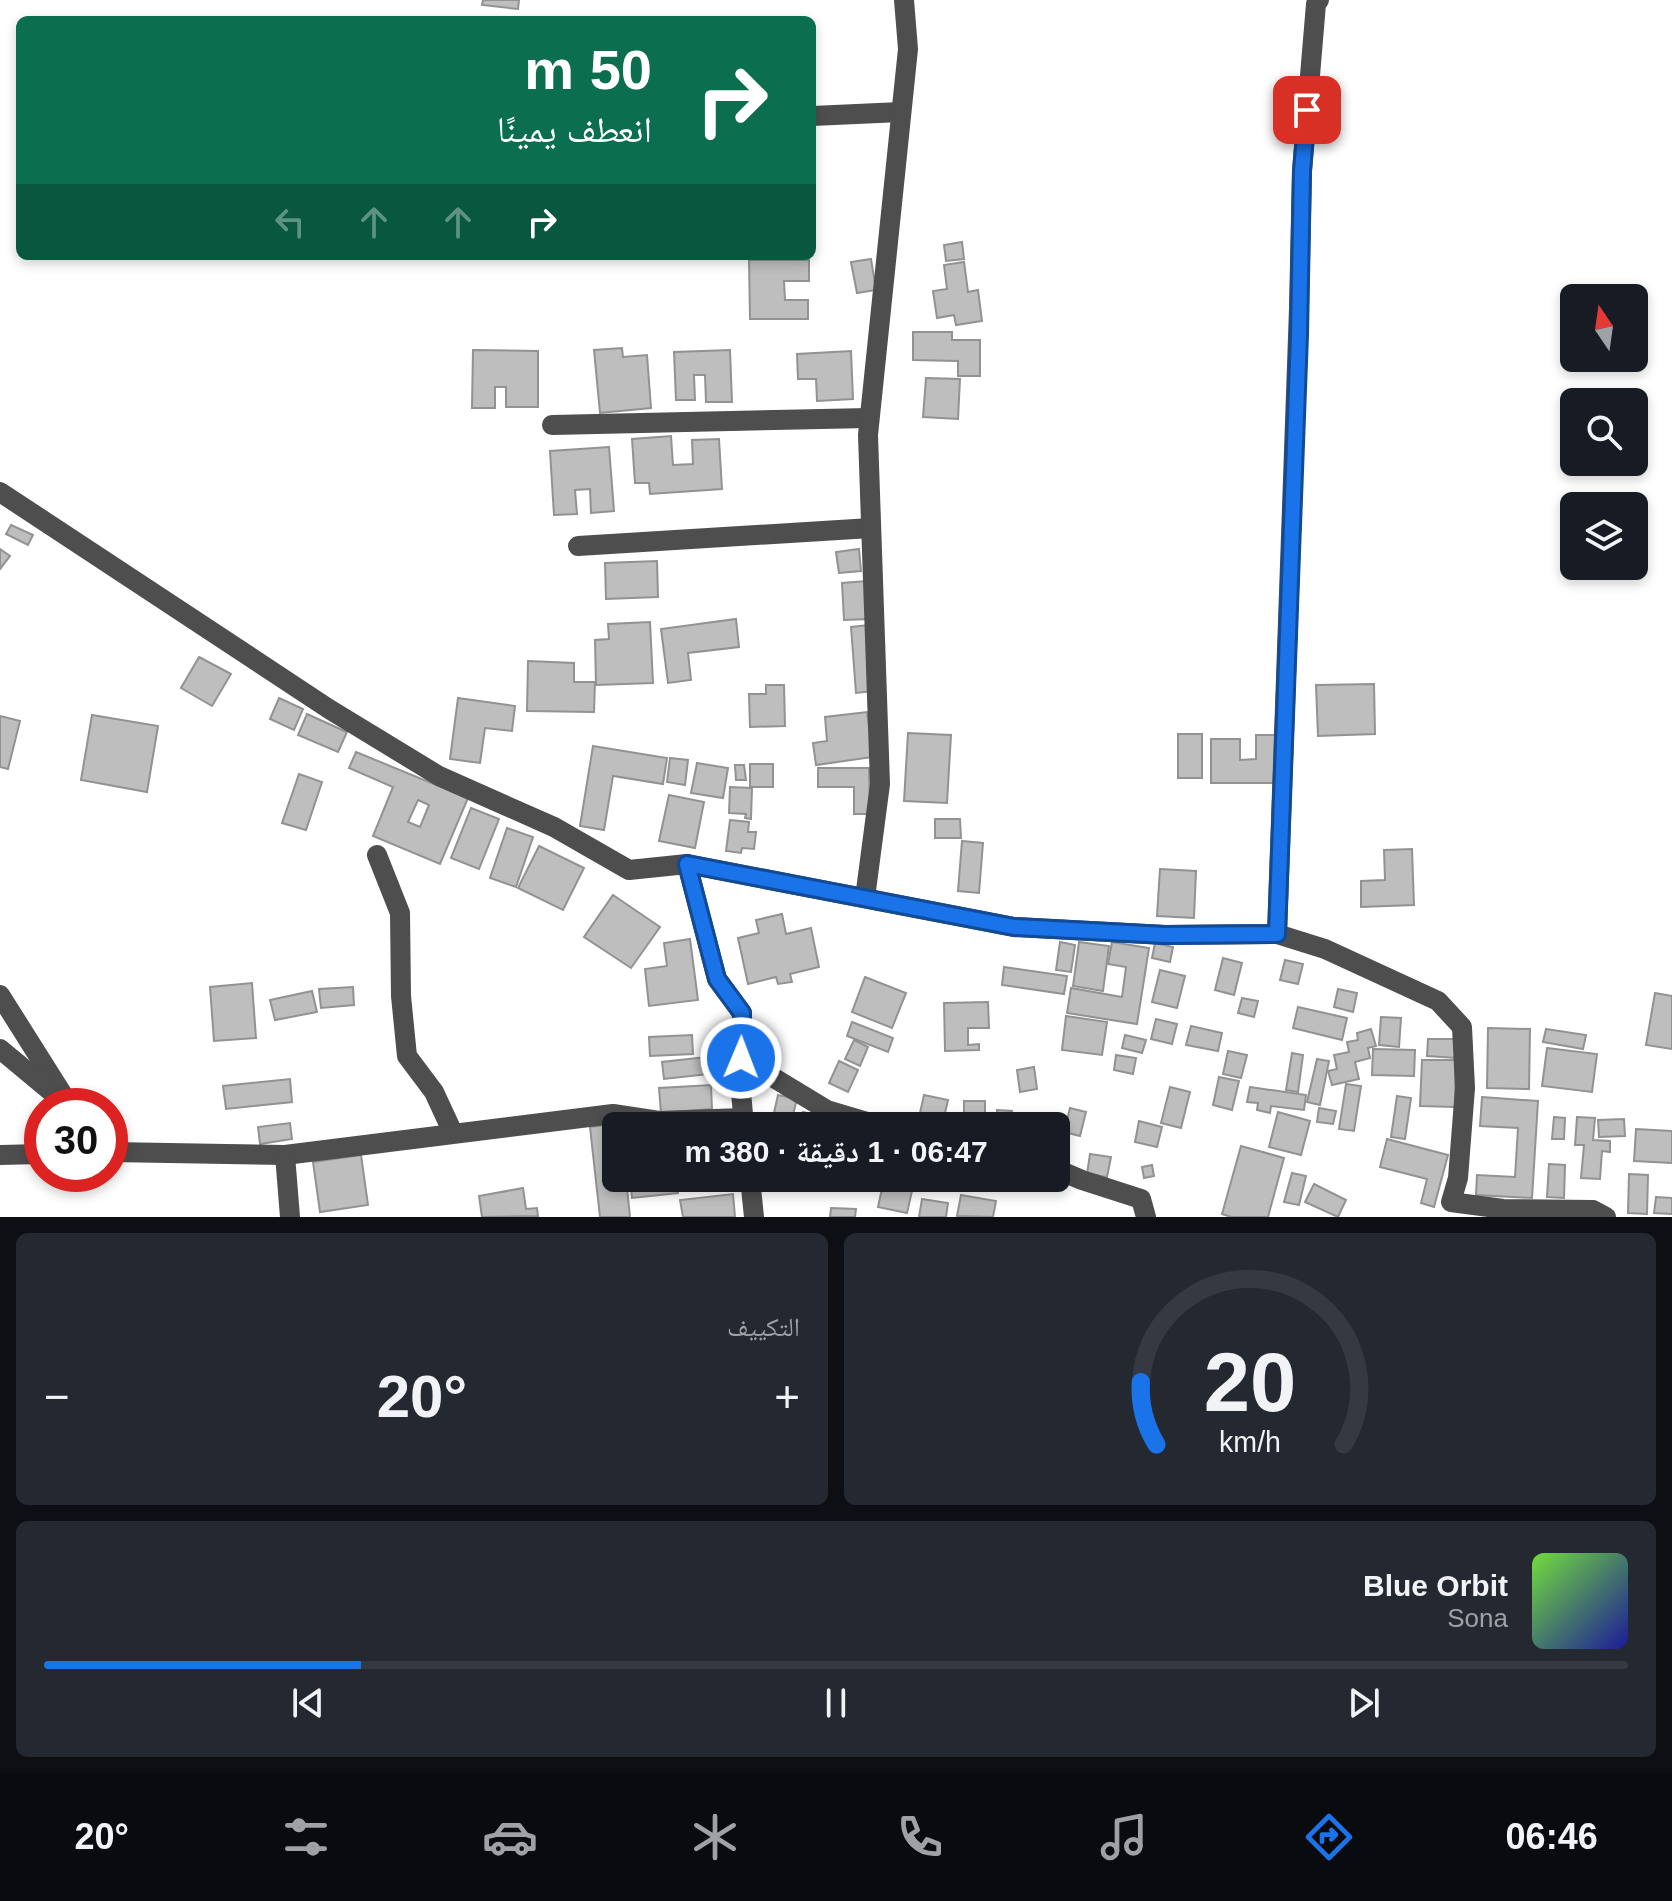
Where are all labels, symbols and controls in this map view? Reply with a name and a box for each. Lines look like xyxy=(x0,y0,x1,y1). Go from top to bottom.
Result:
text: 50 m xyxy=(524,38,652,101)
icon: right xyxy=(680,48,784,152)
pin xyxy=(1273,76,1341,144)
icon: arrive xyxy=(1285,88,1329,132)
text: انعطف يمينًا xyxy=(497,109,652,150)
icon: left xyxy=(268,200,312,244)
icon: ahead xyxy=(352,200,396,244)
icon: ahead xyxy=(436,200,480,244)
icon: right xyxy=(520,200,564,244)
north arrow xyxy=(1560,284,1648,372)
map controls xyxy=(1560,284,1648,580)
button: search xyxy=(1560,388,1648,476)
button: layers xyxy=(1560,492,1648,580)
position arrow xyxy=(699,1016,783,1100)
speed limit sign: 30 xyxy=(24,1088,128,1192)
text: 06:47 · 1 دقيقة · 380 m xyxy=(684,1135,988,1168)
text: التكييف xyxy=(727,1312,800,1342)
text: 20 xyxy=(1204,1336,1296,1429)
text: 20° xyxy=(377,1363,467,1430)
text: − xyxy=(44,1372,70,1421)
text: + xyxy=(774,1372,800,1421)
text: km/h xyxy=(1219,1426,1281,1458)
text: Blue Orbit xyxy=(1363,1569,1508,1602)
text: Sona xyxy=(1447,1603,1508,1633)
icon: previous xyxy=(286,1681,330,1725)
icon: pause xyxy=(814,1681,858,1725)
icon: next xyxy=(1342,1681,1386,1725)
icon: filters xyxy=(278,1809,334,1865)
icon: car xyxy=(482,1809,538,1865)
icon: climate xyxy=(687,1809,743,1865)
icon: phone xyxy=(892,1809,948,1865)
icon: music xyxy=(1096,1809,1152,1865)
icon: directions xyxy=(1301,1809,1357,1865)
text: 20° xyxy=(74,1816,129,1857)
text: 06:46 xyxy=(1506,1816,1598,1857)

